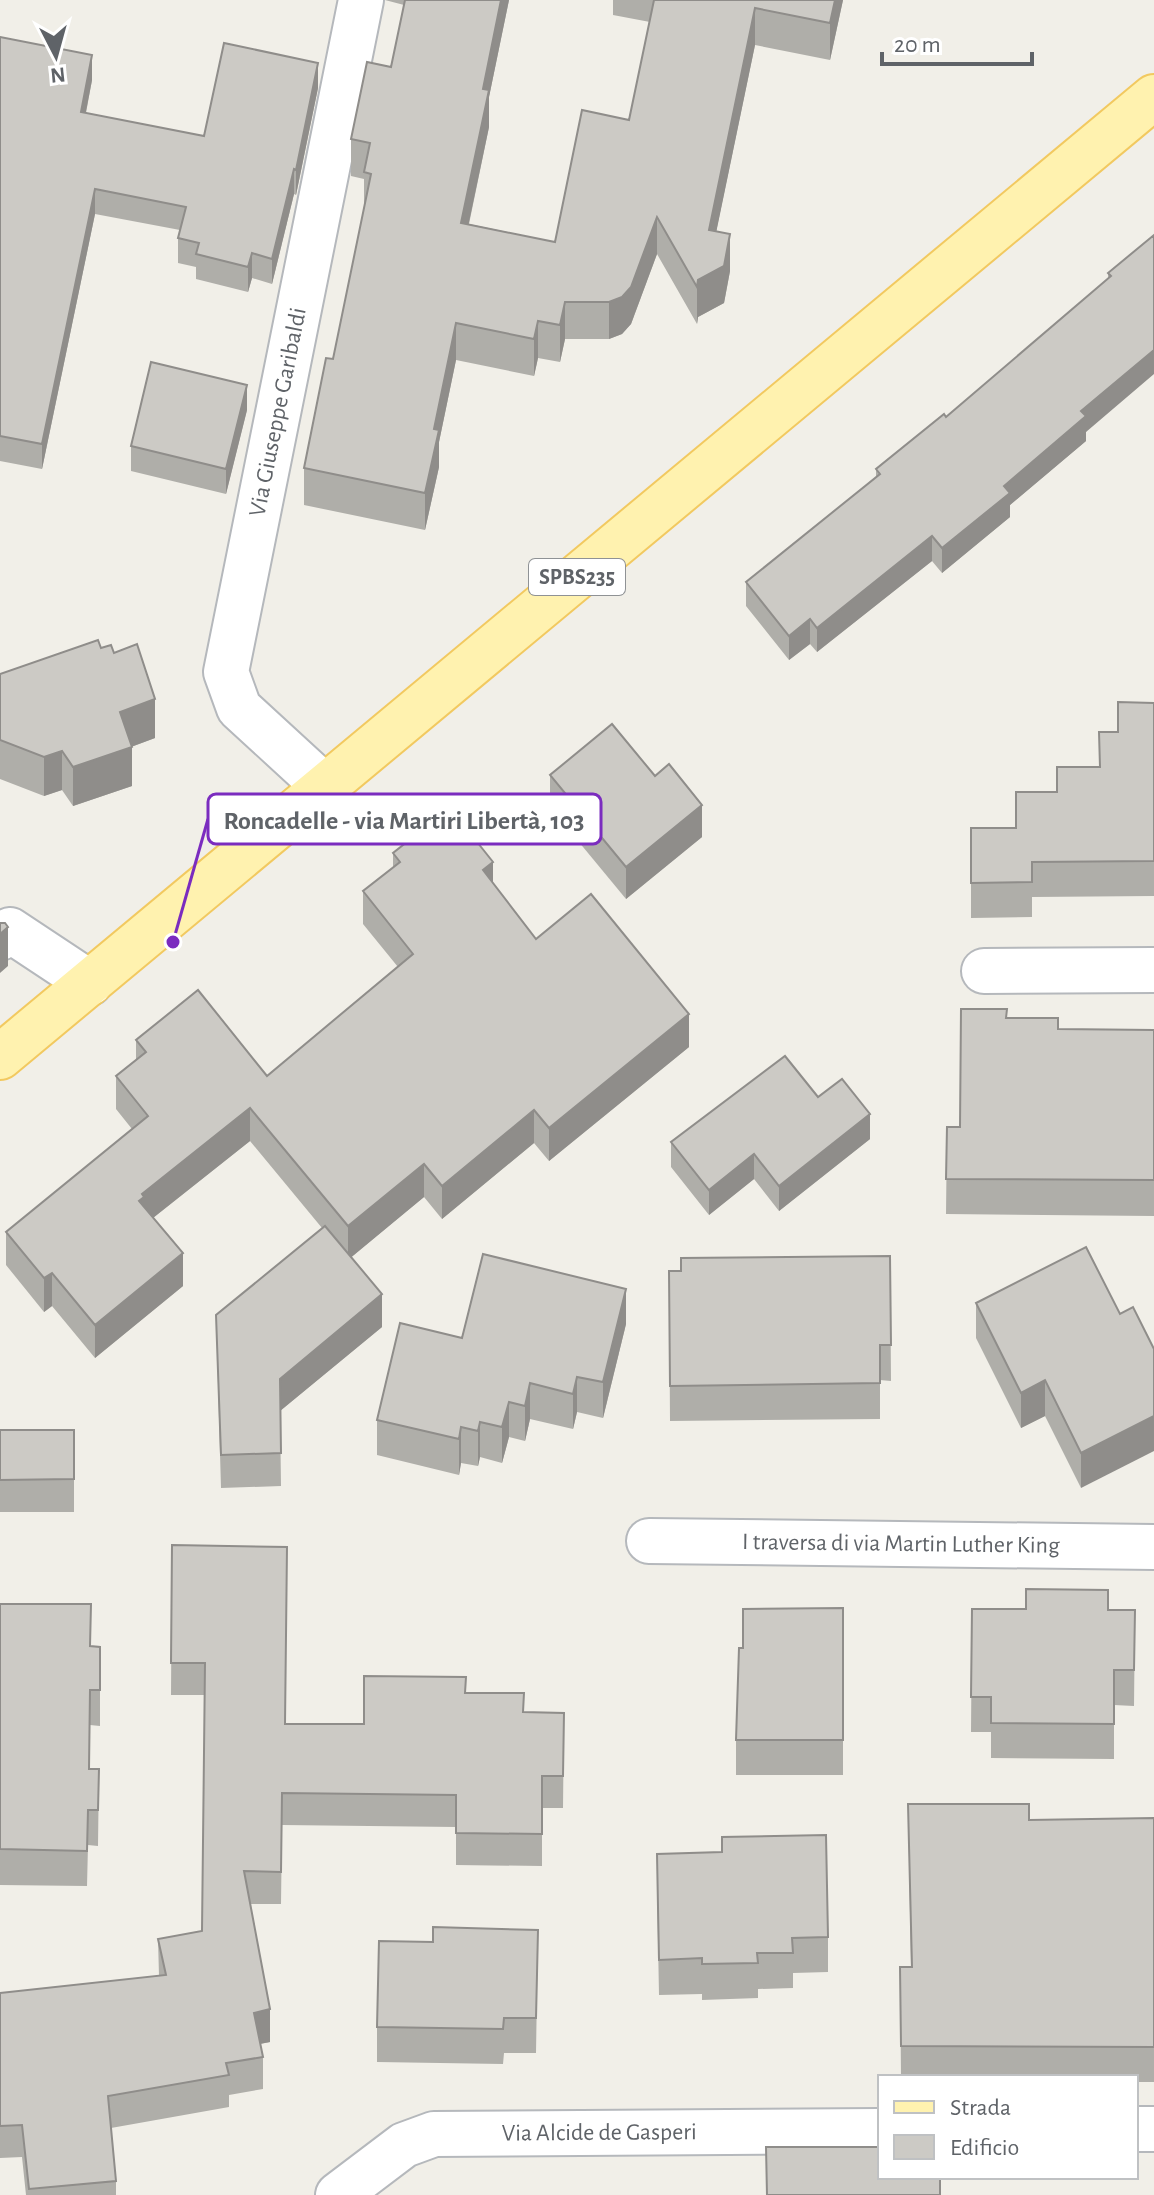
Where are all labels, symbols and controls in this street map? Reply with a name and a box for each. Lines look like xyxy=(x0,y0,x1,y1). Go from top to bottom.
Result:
north arrow xyxy=(16,16,96,96)
scale bar xyxy=(882,16,1032,66)
text: 20 m xyxy=(894,33,941,57)
text: N xyxy=(49,63,67,87)
street label: Via Giuseppe Garibaldi xyxy=(245,306,311,519)
road number: SPBS235 xyxy=(529,559,625,595)
callout: Roncadelle - via Martiri Libertà, 103 xyxy=(208,794,601,844)
text: Roncadelle - via Martiri Libertà, 103 xyxy=(223,808,585,834)
street label: I traversa di via Martin Luther King xyxy=(742,1530,1060,1558)
legend xyxy=(878,2075,1138,2179)
text: Strada xyxy=(950,2096,1011,2120)
street label: Via Alcide de Gasperi xyxy=(502,2120,697,2146)
text: Edificio xyxy=(950,2136,1019,2160)

